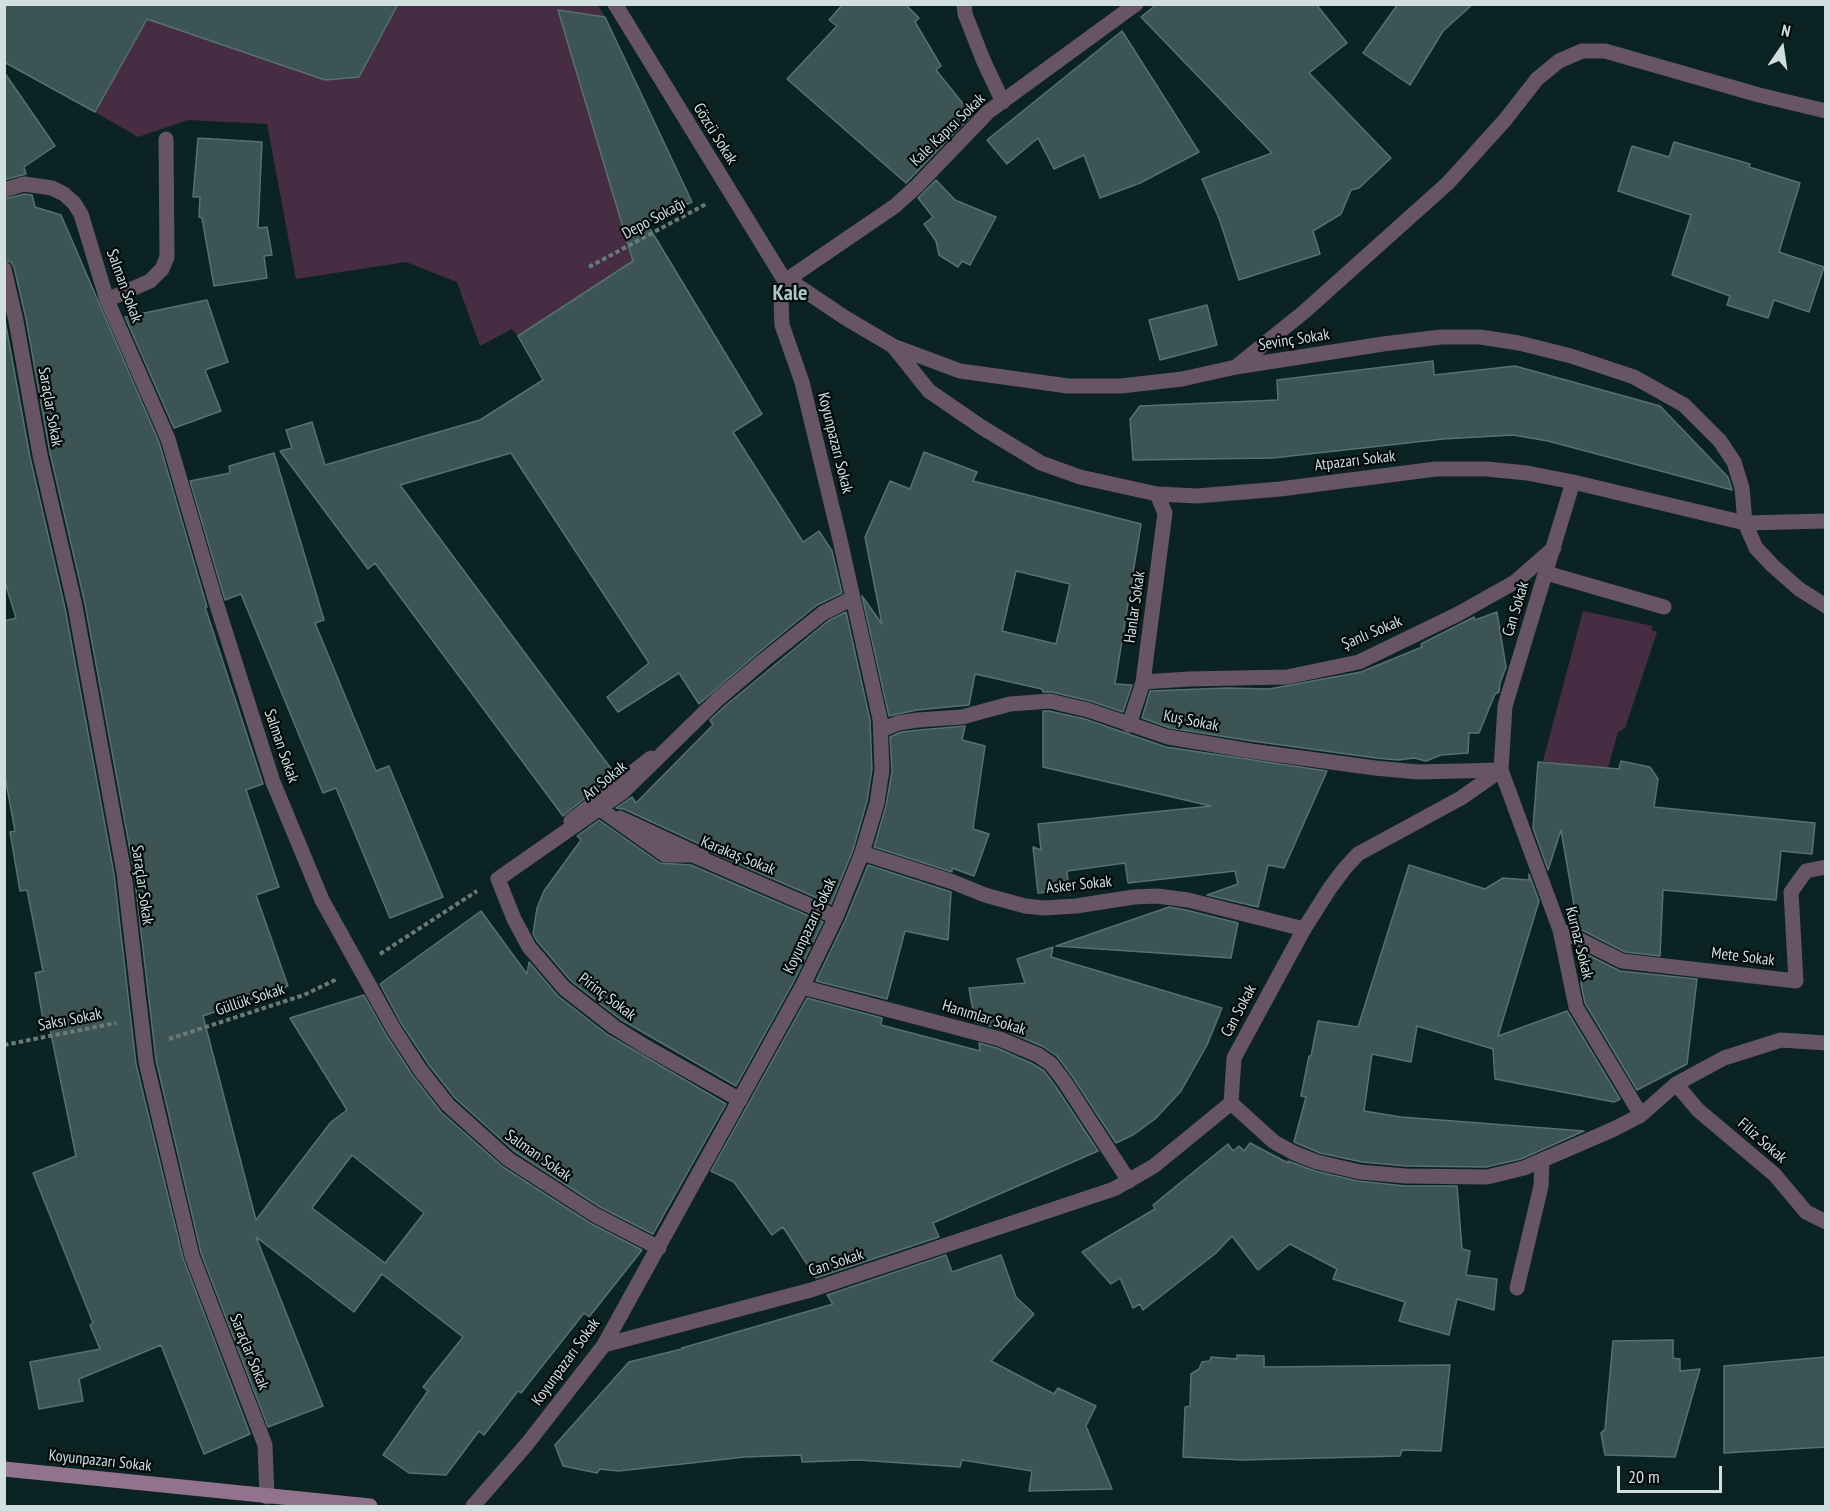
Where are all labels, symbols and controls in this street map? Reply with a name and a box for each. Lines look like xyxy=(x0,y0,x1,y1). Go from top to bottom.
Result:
north arrow xyxy=(1752,18,1812,78)
text: N xyxy=(1780,20,1793,41)
street label: Kale Kapısı Sokak xyxy=(906,89,990,171)
street label: Gözcü Sokak xyxy=(689,100,741,168)
street label: Depo Sokağı xyxy=(619,194,689,244)
street label: Salman Sokak xyxy=(102,247,146,325)
district label: Kale xyxy=(773,281,807,307)
street label: Sevinç Sokak xyxy=(1257,325,1331,355)
street label: Saraçlar Sokak xyxy=(34,366,66,448)
street label: Koyunpazarı Sokak xyxy=(813,391,857,495)
street label: Atpazarı Sokak xyxy=(1314,447,1396,475)
street label: Hanlar Sokak xyxy=(1120,570,1150,644)
street label: Can Sokak xyxy=(1499,579,1533,639)
street label: Şanlı Sokak xyxy=(1339,612,1405,654)
street label: Kuş Sokak xyxy=(1162,706,1220,736)
street label: Salman Sokak xyxy=(259,707,303,785)
street label: Arı Sokak xyxy=(579,757,631,805)
street label: Karakaş Sokak xyxy=(698,832,778,880)
street label: Saraçlar Sokak xyxy=(127,844,157,926)
street label: Asker Sokak xyxy=(1045,872,1113,898)
street label: Koyunpazarı Sokak xyxy=(779,875,841,977)
street label: Kurnaz Sokak xyxy=(1561,905,1597,981)
street label: Mete Sokak xyxy=(1710,944,1776,970)
street label: Pirinç Sokak xyxy=(574,969,640,1025)
street label: Güllük Sokak xyxy=(213,980,287,1020)
street label: Can Sokak xyxy=(1217,982,1261,1040)
street label: Hanımlar Sokak xyxy=(940,996,1028,1040)
street label: Saksı Sokak xyxy=(37,1004,103,1036)
street label: Filiz Sokak xyxy=(1733,1114,1791,1168)
street label: Salman Sokak xyxy=(501,1126,575,1186)
street label: Can Sokak xyxy=(806,1245,866,1281)
street label: Saraçlar Sokak xyxy=(225,1311,273,1393)
street label: Koyunpazarı Sokak xyxy=(528,1315,604,1409)
street label: Koyunpazarı Sokak xyxy=(48,1446,152,1476)
scale bar xyxy=(1620,1454,1725,1492)
text: 20 m xyxy=(1628,1465,1660,1488)

